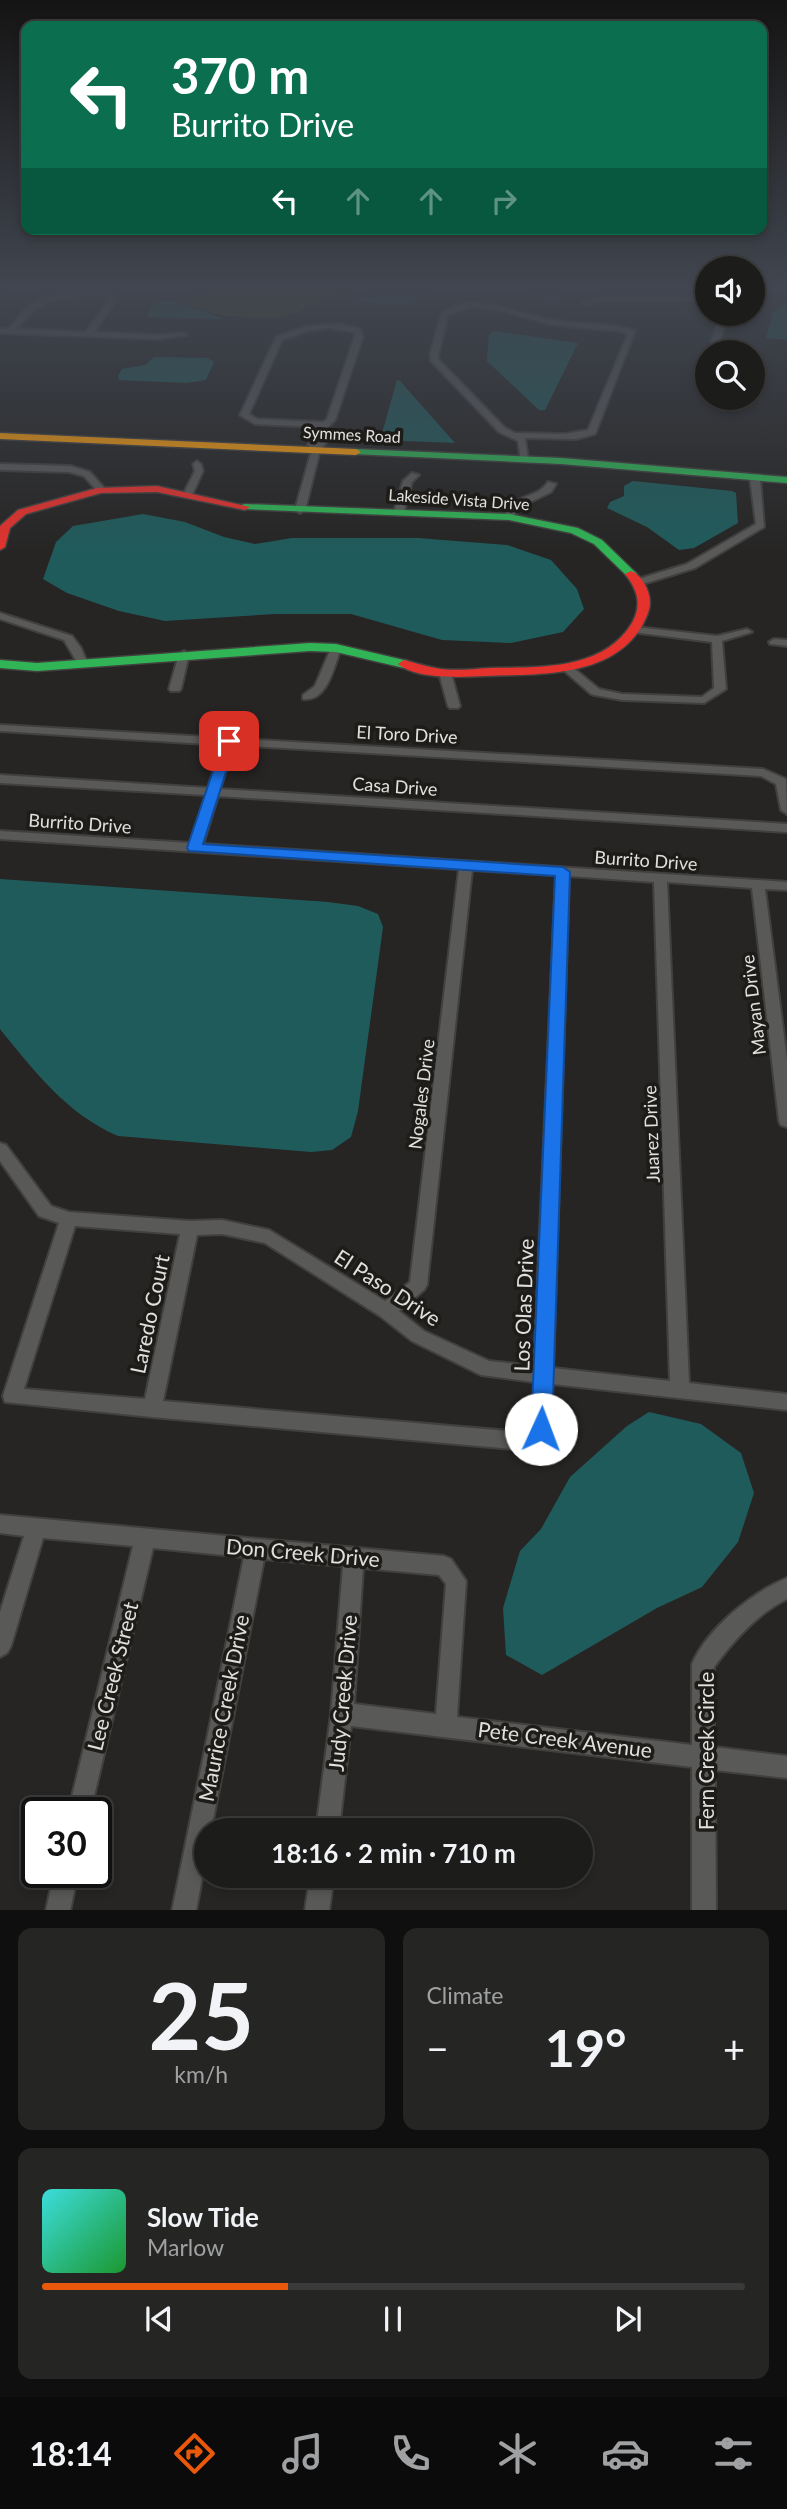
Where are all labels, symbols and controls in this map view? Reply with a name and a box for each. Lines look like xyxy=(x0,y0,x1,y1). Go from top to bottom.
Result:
text: 370 m xyxy=(171,46,309,104)
icon: left xyxy=(56,49,147,140)
text: Burrito Drive xyxy=(171,105,354,144)
icon: left xyxy=(266,182,304,220)
icon: ahead xyxy=(339,182,377,220)
icon: ahead xyxy=(412,182,450,220)
icon: right xyxy=(485,182,523,220)
map controls xyxy=(695,256,765,410)
button: sound xyxy=(695,256,765,326)
button: search xyxy=(695,340,765,410)
street label: Symmes Road xyxy=(303,422,401,446)
street label: Lakeside Vista Drive xyxy=(388,485,530,513)
pin xyxy=(199,711,259,771)
street label: El Toro Drive xyxy=(356,720,458,748)
icon: arrive xyxy=(210,722,248,760)
street label: Casa Drive xyxy=(352,772,438,800)
street label: Burrito Drive xyxy=(28,808,132,838)
street label: Burrito Drive xyxy=(594,845,698,875)
street label: Mayan Drive xyxy=(736,954,770,1056)
street label: Nogales Drive xyxy=(403,1038,439,1150)
street label: Juarez Drive xyxy=(638,1085,664,1183)
street label: Los Olas Drive xyxy=(508,1238,538,1372)
street label: El Paso Drive xyxy=(330,1243,446,1331)
street label: Laredo Court xyxy=(124,1252,174,1376)
position arrow xyxy=(504,1392,578,1466)
street label: Don Creek Drive xyxy=(225,1533,381,1571)
street label: Lee Creek Street xyxy=(81,1599,143,1753)
street label: Maurice Creek Drive xyxy=(193,1612,253,1804)
street label: Judy Creek Drive xyxy=(323,1614,361,1772)
street label: Fern Creek Circle xyxy=(693,1672,718,1830)
street label: Pete Creek Avenue xyxy=(477,1716,653,1762)
speed limit sign: 30 xyxy=(21,1797,112,1888)
text: 18:16 · 2 min · 710 m xyxy=(271,1837,516,1869)
text: 25 xyxy=(148,1960,254,2069)
text: Climate xyxy=(427,1981,503,2009)
text: 19° xyxy=(545,2016,627,2078)
text: − xyxy=(427,2025,449,2071)
text: + xyxy=(723,2025,745,2071)
text: km/h xyxy=(174,2060,228,2088)
text: Slow Tide xyxy=(147,2201,259,2233)
text: Marlow xyxy=(147,2233,224,2261)
icon: previous xyxy=(140,2300,178,2338)
icon: pause xyxy=(374,2300,412,2338)
icon: next xyxy=(609,2300,647,2338)
icon: directions xyxy=(170,2429,219,2478)
icon: music xyxy=(278,2429,327,2478)
icon: phone xyxy=(386,2429,435,2478)
icon: climate xyxy=(493,2429,542,2478)
icon: car xyxy=(601,2429,650,2478)
icon: filters xyxy=(709,2429,758,2478)
text: 18:14 xyxy=(29,2434,112,2473)

